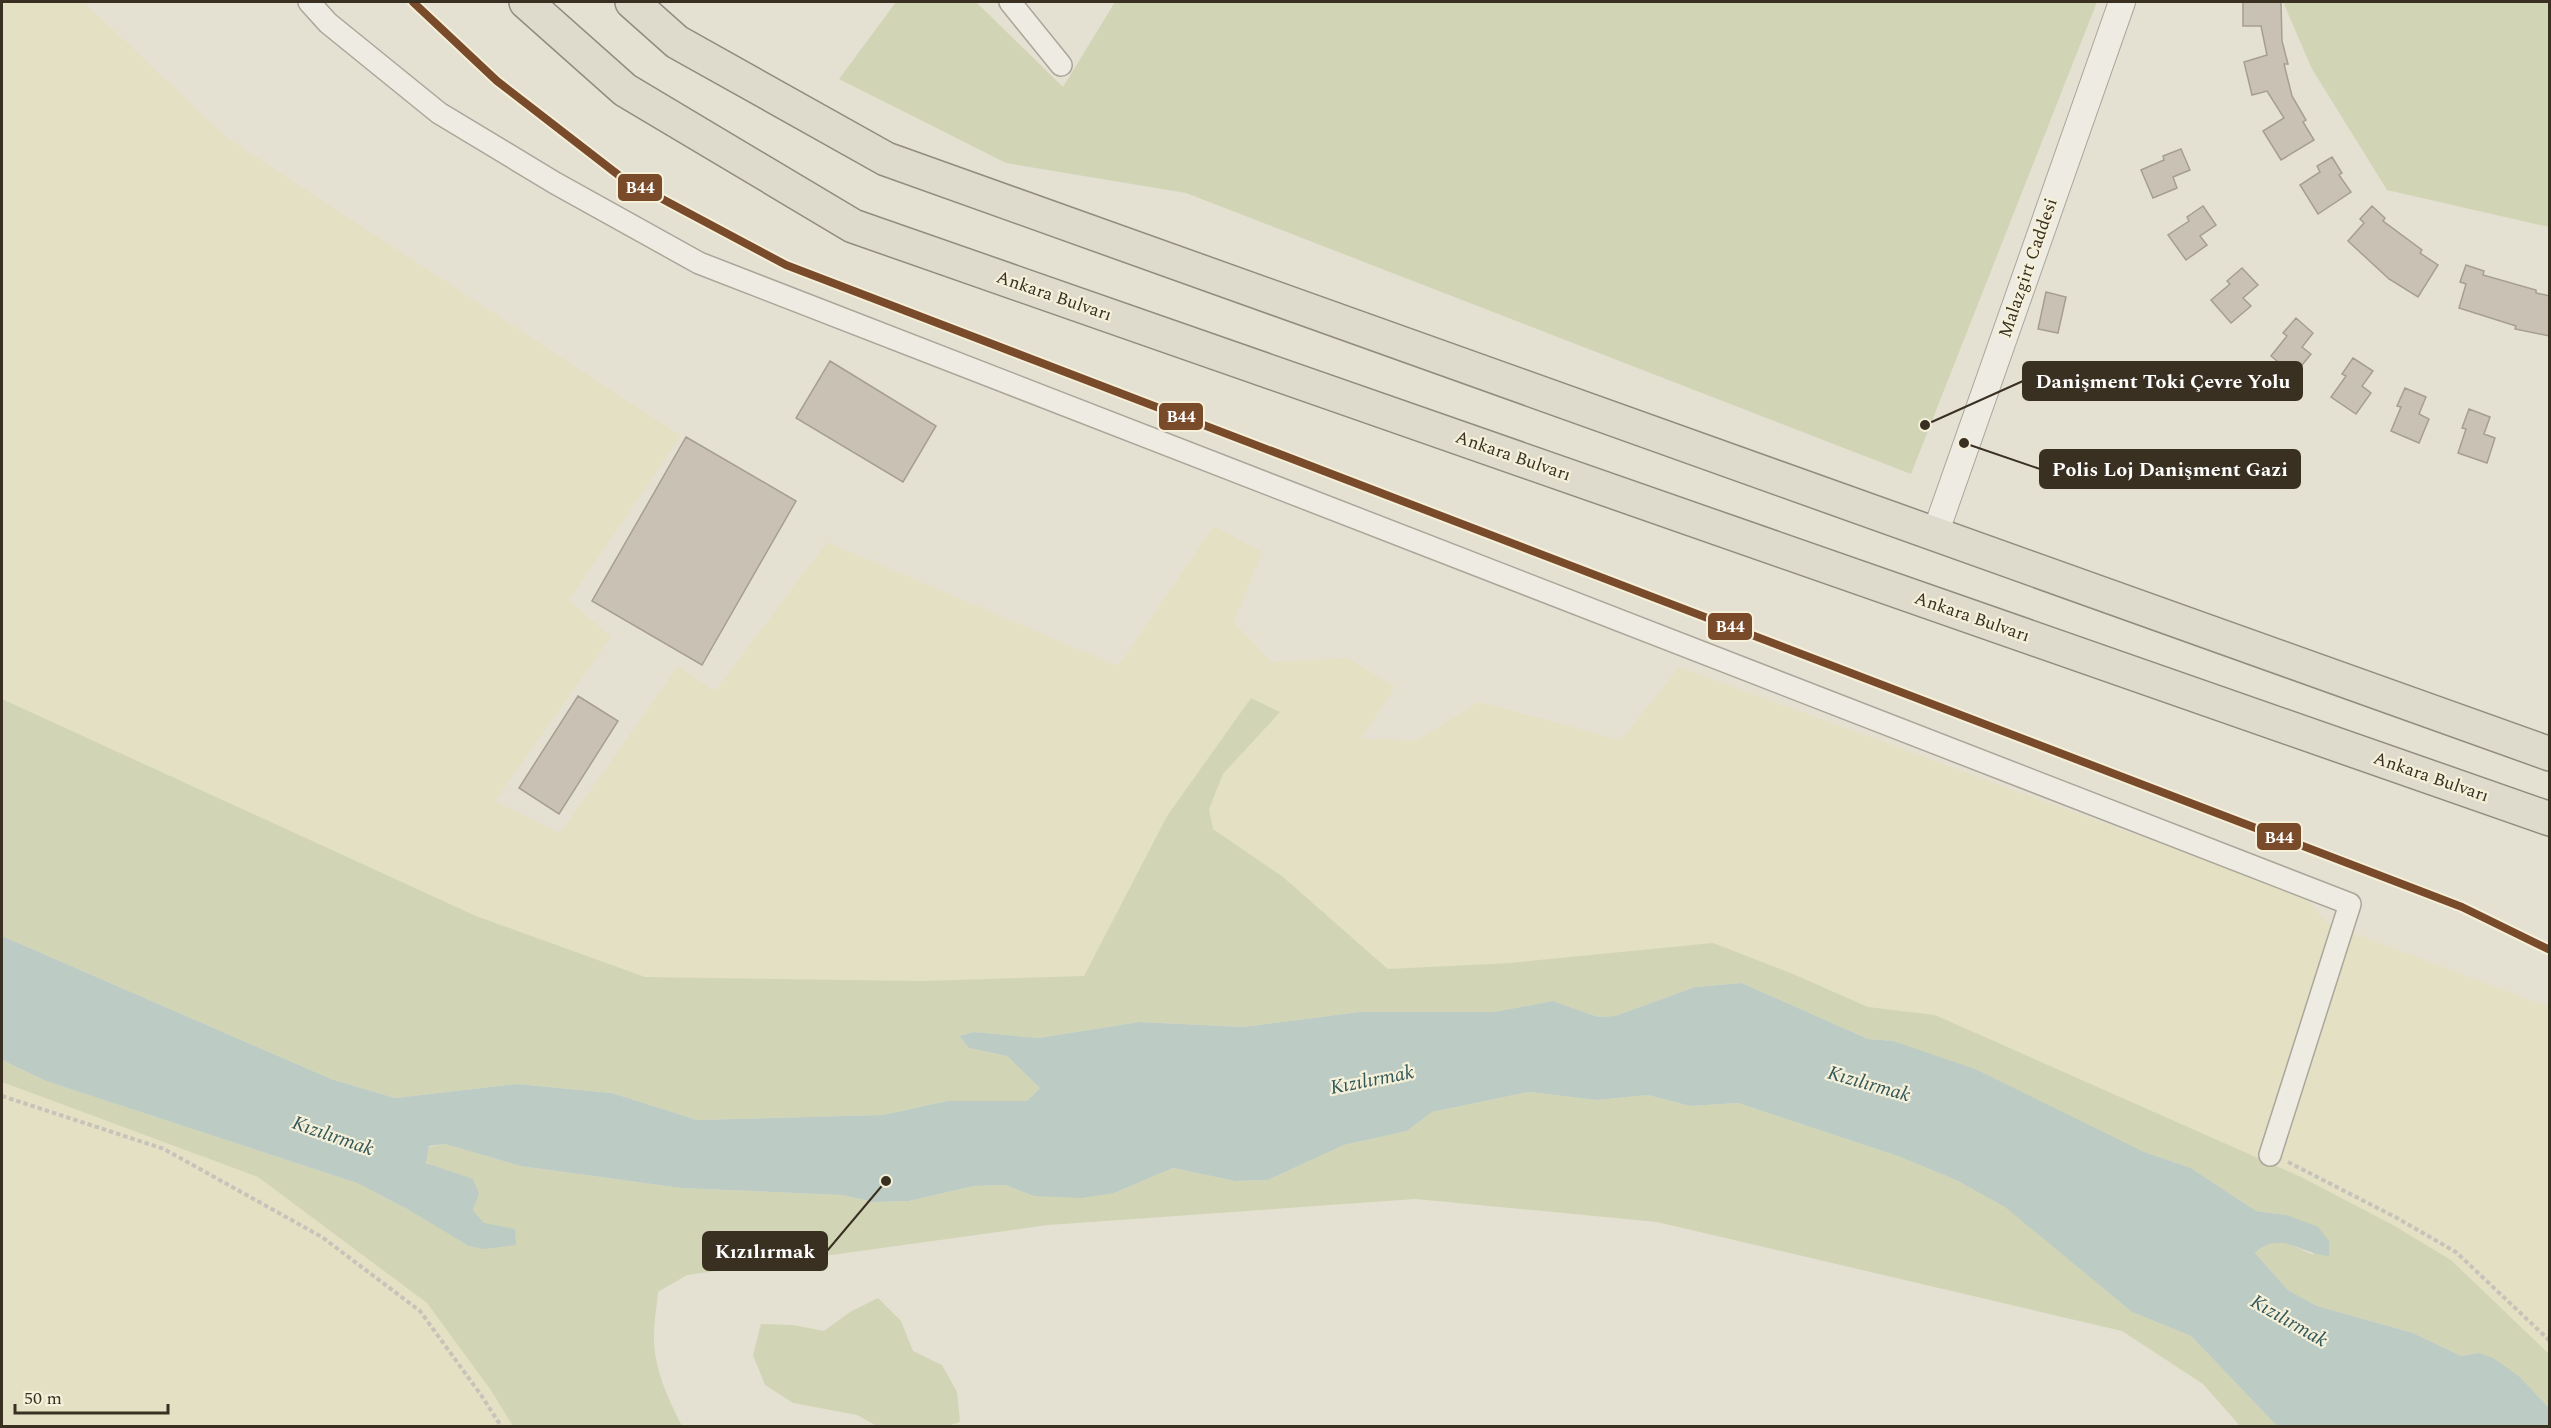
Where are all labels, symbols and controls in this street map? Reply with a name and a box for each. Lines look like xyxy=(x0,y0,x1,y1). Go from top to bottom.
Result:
line badge: B44 xyxy=(617,173,663,202)
text: B44 xyxy=(625,176,655,200)
street label: Malazgirt Caddesi xyxy=(1991,195,2065,341)
street label: Ankara Bulvarı xyxy=(993,264,1115,328)
callout: Danişment Toki Çevre Yolu xyxy=(2023,362,2302,400)
text: Danişment Toki Çevre Yolu xyxy=(2036,367,2291,397)
line badge: B44 xyxy=(1158,402,1204,431)
text: B44 xyxy=(1166,405,1196,429)
street label: Ankara Bulvarı xyxy=(1452,424,1574,488)
callout: Polis Loj Danişment Gazi xyxy=(2040,450,2300,488)
text: Polis Loj Danişment Gazi xyxy=(2052,455,2288,485)
street label: Ankara Bulvarı xyxy=(1911,585,2033,649)
line badge: B44 xyxy=(1707,612,1753,641)
text: B44 xyxy=(1715,615,1745,639)
street label: Ankara Bulvarı xyxy=(2370,745,2492,809)
line badge: B44 xyxy=(2256,822,2302,851)
text: B44 xyxy=(2264,826,2294,850)
water label: Kızılırmak xyxy=(1327,1057,1417,1103)
water label: Kızılırmak xyxy=(1824,1058,1915,1110)
water label: Kızılırmak xyxy=(288,1108,379,1164)
callout: Kızılırmak xyxy=(703,1232,827,1270)
text: Kızılırmak xyxy=(715,1237,815,1267)
water label: Kızılırmak xyxy=(2245,1287,2334,1356)
scale bar xyxy=(15,1377,168,1415)
text: 50 m xyxy=(24,1385,62,1412)

